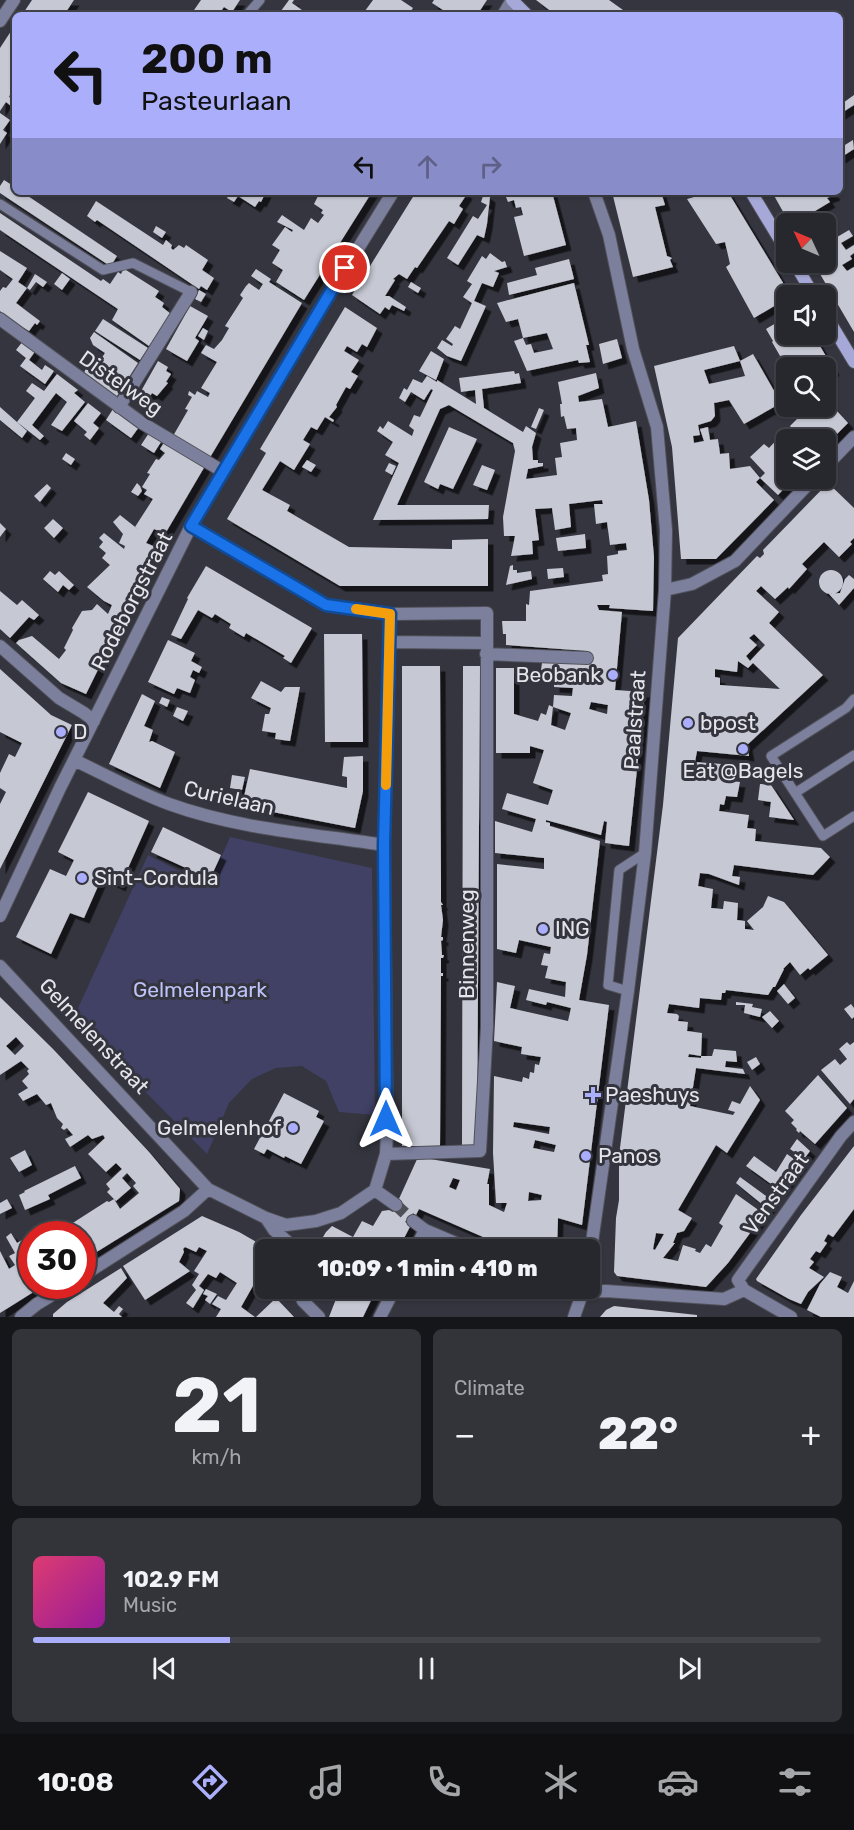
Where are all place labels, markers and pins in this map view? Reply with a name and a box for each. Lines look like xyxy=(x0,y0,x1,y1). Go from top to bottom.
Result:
pin xyxy=(319,242,370,293)
place label: Beobank xyxy=(516,662,601,687)
marker: Beobank xyxy=(606,668,620,682)
place label: bpost xyxy=(700,710,756,735)
marker: bpost xyxy=(681,716,695,730)
place label: D xyxy=(73,719,87,744)
marker: D xyxy=(54,725,68,739)
marker: Eat @Bagels xyxy=(736,742,750,756)
place label: Eat @Bagels xyxy=(683,758,803,783)
place label: Sint-Cordula xyxy=(94,865,219,890)
marker: Sint-Cordula xyxy=(75,871,89,885)
place label: ING xyxy=(555,916,590,941)
marker: ING xyxy=(536,922,550,936)
place label: Paeshuys xyxy=(605,1082,700,1107)
marker: Paeshuys xyxy=(586,1088,600,1102)
place label: Gelmelenhof xyxy=(157,1115,281,1140)
marker: Gelmelenhof xyxy=(286,1121,300,1135)
place label: Panos xyxy=(598,1143,658,1168)
marker: Panos xyxy=(579,1149,593,1163)

